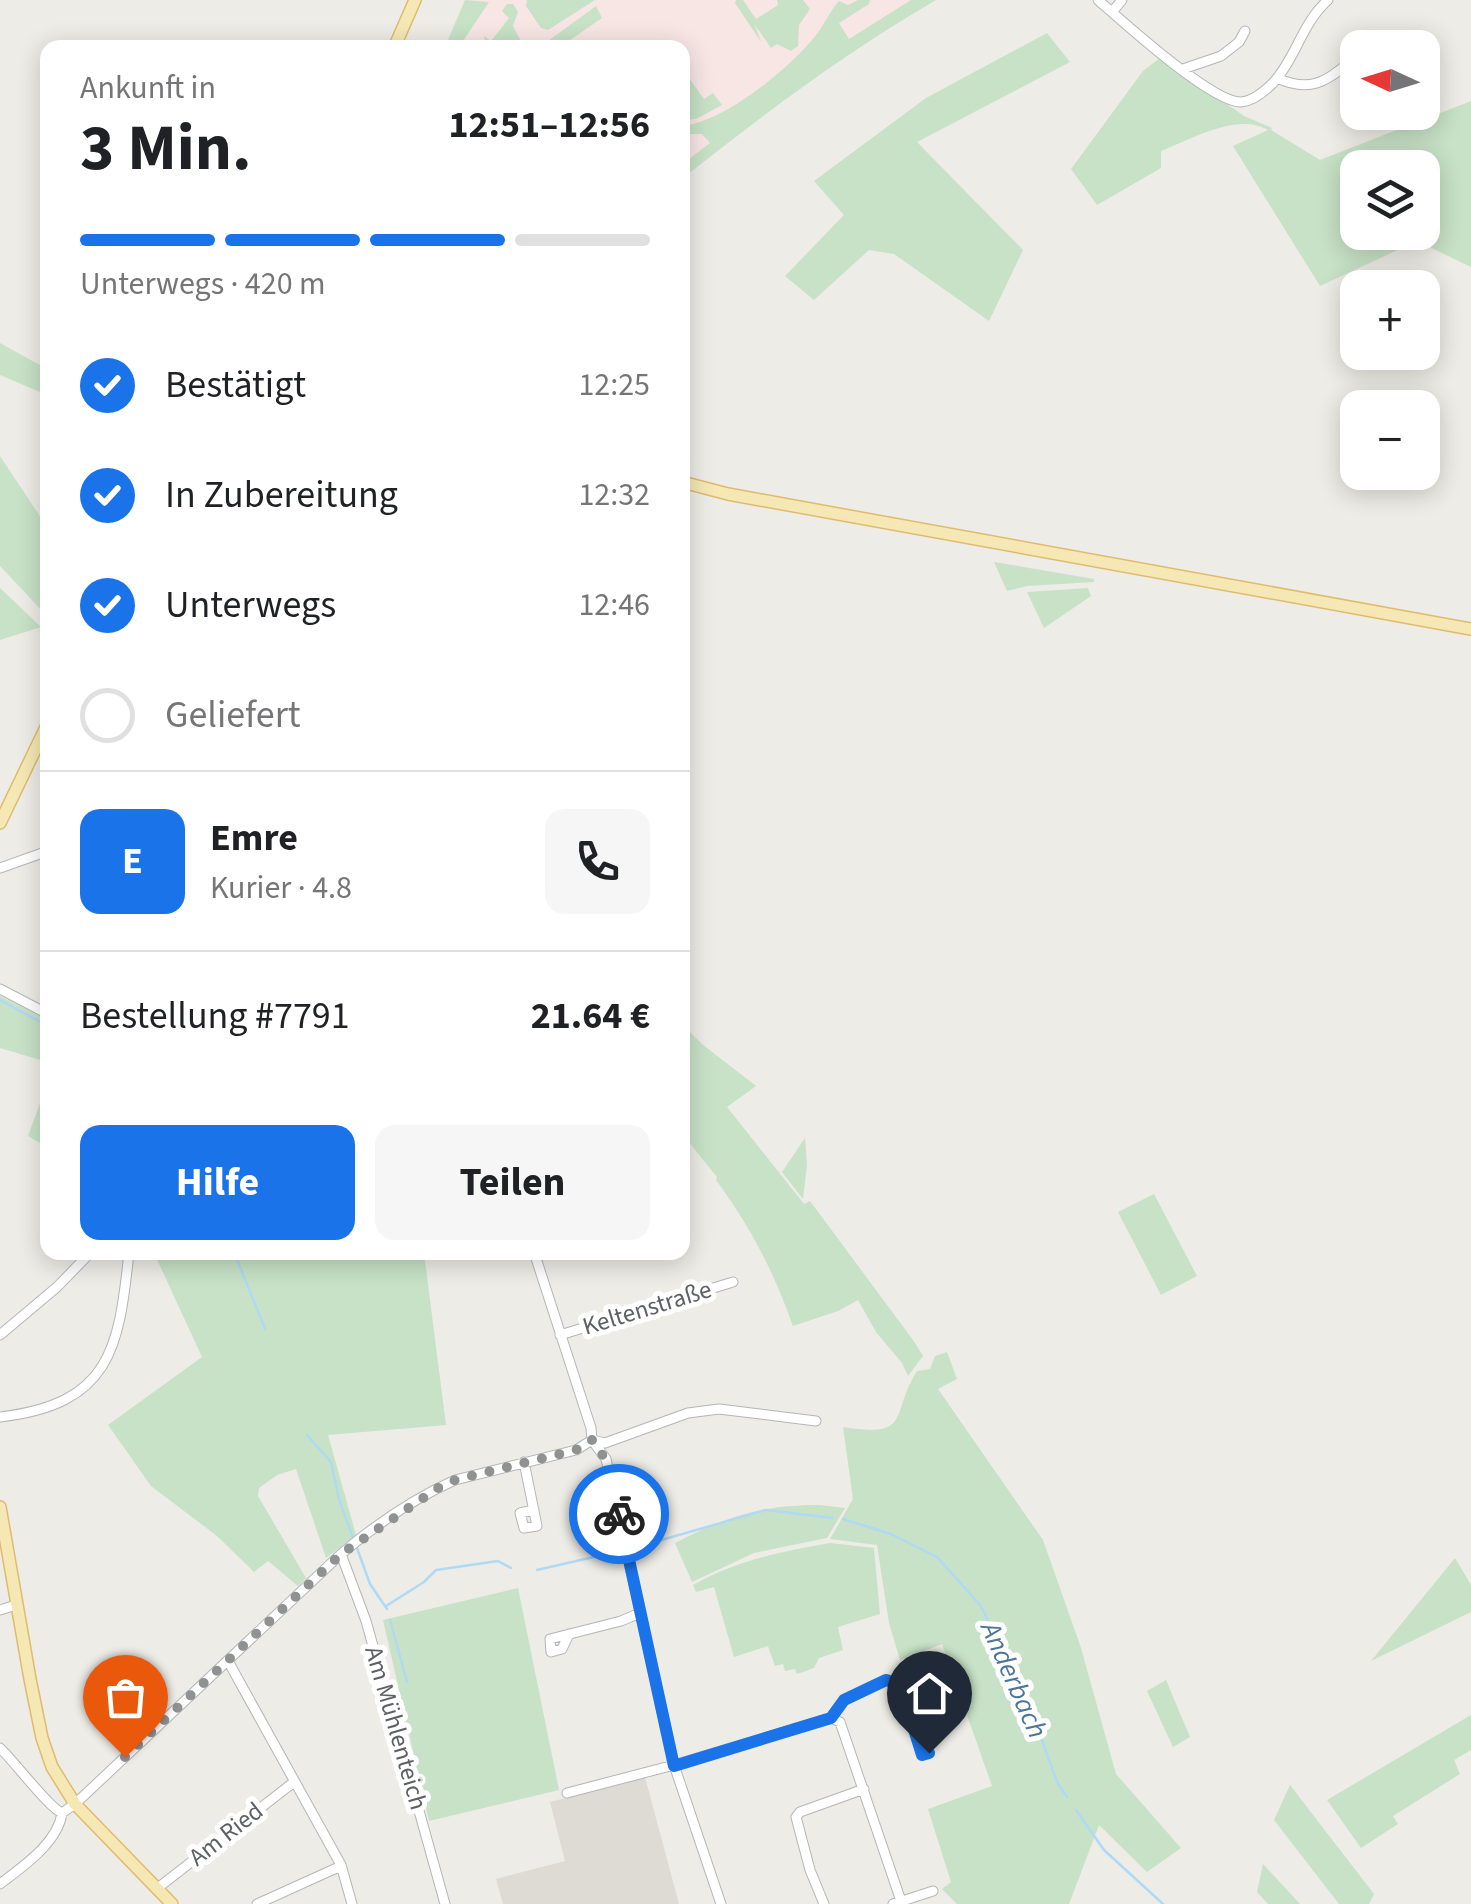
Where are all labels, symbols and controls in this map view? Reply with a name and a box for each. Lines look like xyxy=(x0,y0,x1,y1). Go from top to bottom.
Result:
north arrow xyxy=(1340,30,1440,130)
map controls xyxy=(1340,30,1440,490)
text: Ankunft in xyxy=(80,65,216,111)
text: 12:51–12:56 xyxy=(448,98,650,152)
text: 3 Min. xyxy=(80,102,251,195)
button: layers xyxy=(1340,150,1440,250)
text: Unterwegs · 420 m xyxy=(80,261,326,307)
button: + xyxy=(1340,270,1440,370)
icon: check xyxy=(80,358,135,413)
text: Bestätigt xyxy=(165,358,306,412)
text: 12:25 xyxy=(578,362,650,408)
button: − xyxy=(1340,390,1440,490)
icon: check xyxy=(80,468,135,523)
text: In Zubereitung xyxy=(165,468,398,522)
text: 12:32 xyxy=(578,472,650,518)
icon: check xyxy=(80,578,135,633)
text: Unterwegs xyxy=(165,578,336,632)
text: 12:46 xyxy=(578,582,650,628)
text: Geliefert xyxy=(165,688,301,742)
button: phone xyxy=(545,809,650,914)
text: Emre xyxy=(210,811,298,865)
text: E xyxy=(122,834,143,888)
text: Kurier · 4.8 xyxy=(210,865,352,911)
text: Bestellung #7791 xyxy=(80,989,350,1043)
text: 21.64 € xyxy=(531,989,650,1043)
button: Hilfe xyxy=(80,1125,355,1240)
button: Teilen xyxy=(375,1125,650,1240)
street label: Keltenstraße xyxy=(578,1271,716,1345)
courier xyxy=(569,1464,669,1564)
icon: bike xyxy=(592,1487,647,1542)
water label: Anderbach xyxy=(970,1613,1057,1745)
street label: Am Mühlenteich xyxy=(355,1642,437,1814)
pin xyxy=(887,1651,972,1754)
pin xyxy=(83,1655,168,1758)
icon: home xyxy=(902,1666,957,1721)
icon: bag xyxy=(98,1670,153,1725)
street label: Am Ried xyxy=(181,1793,271,1875)

